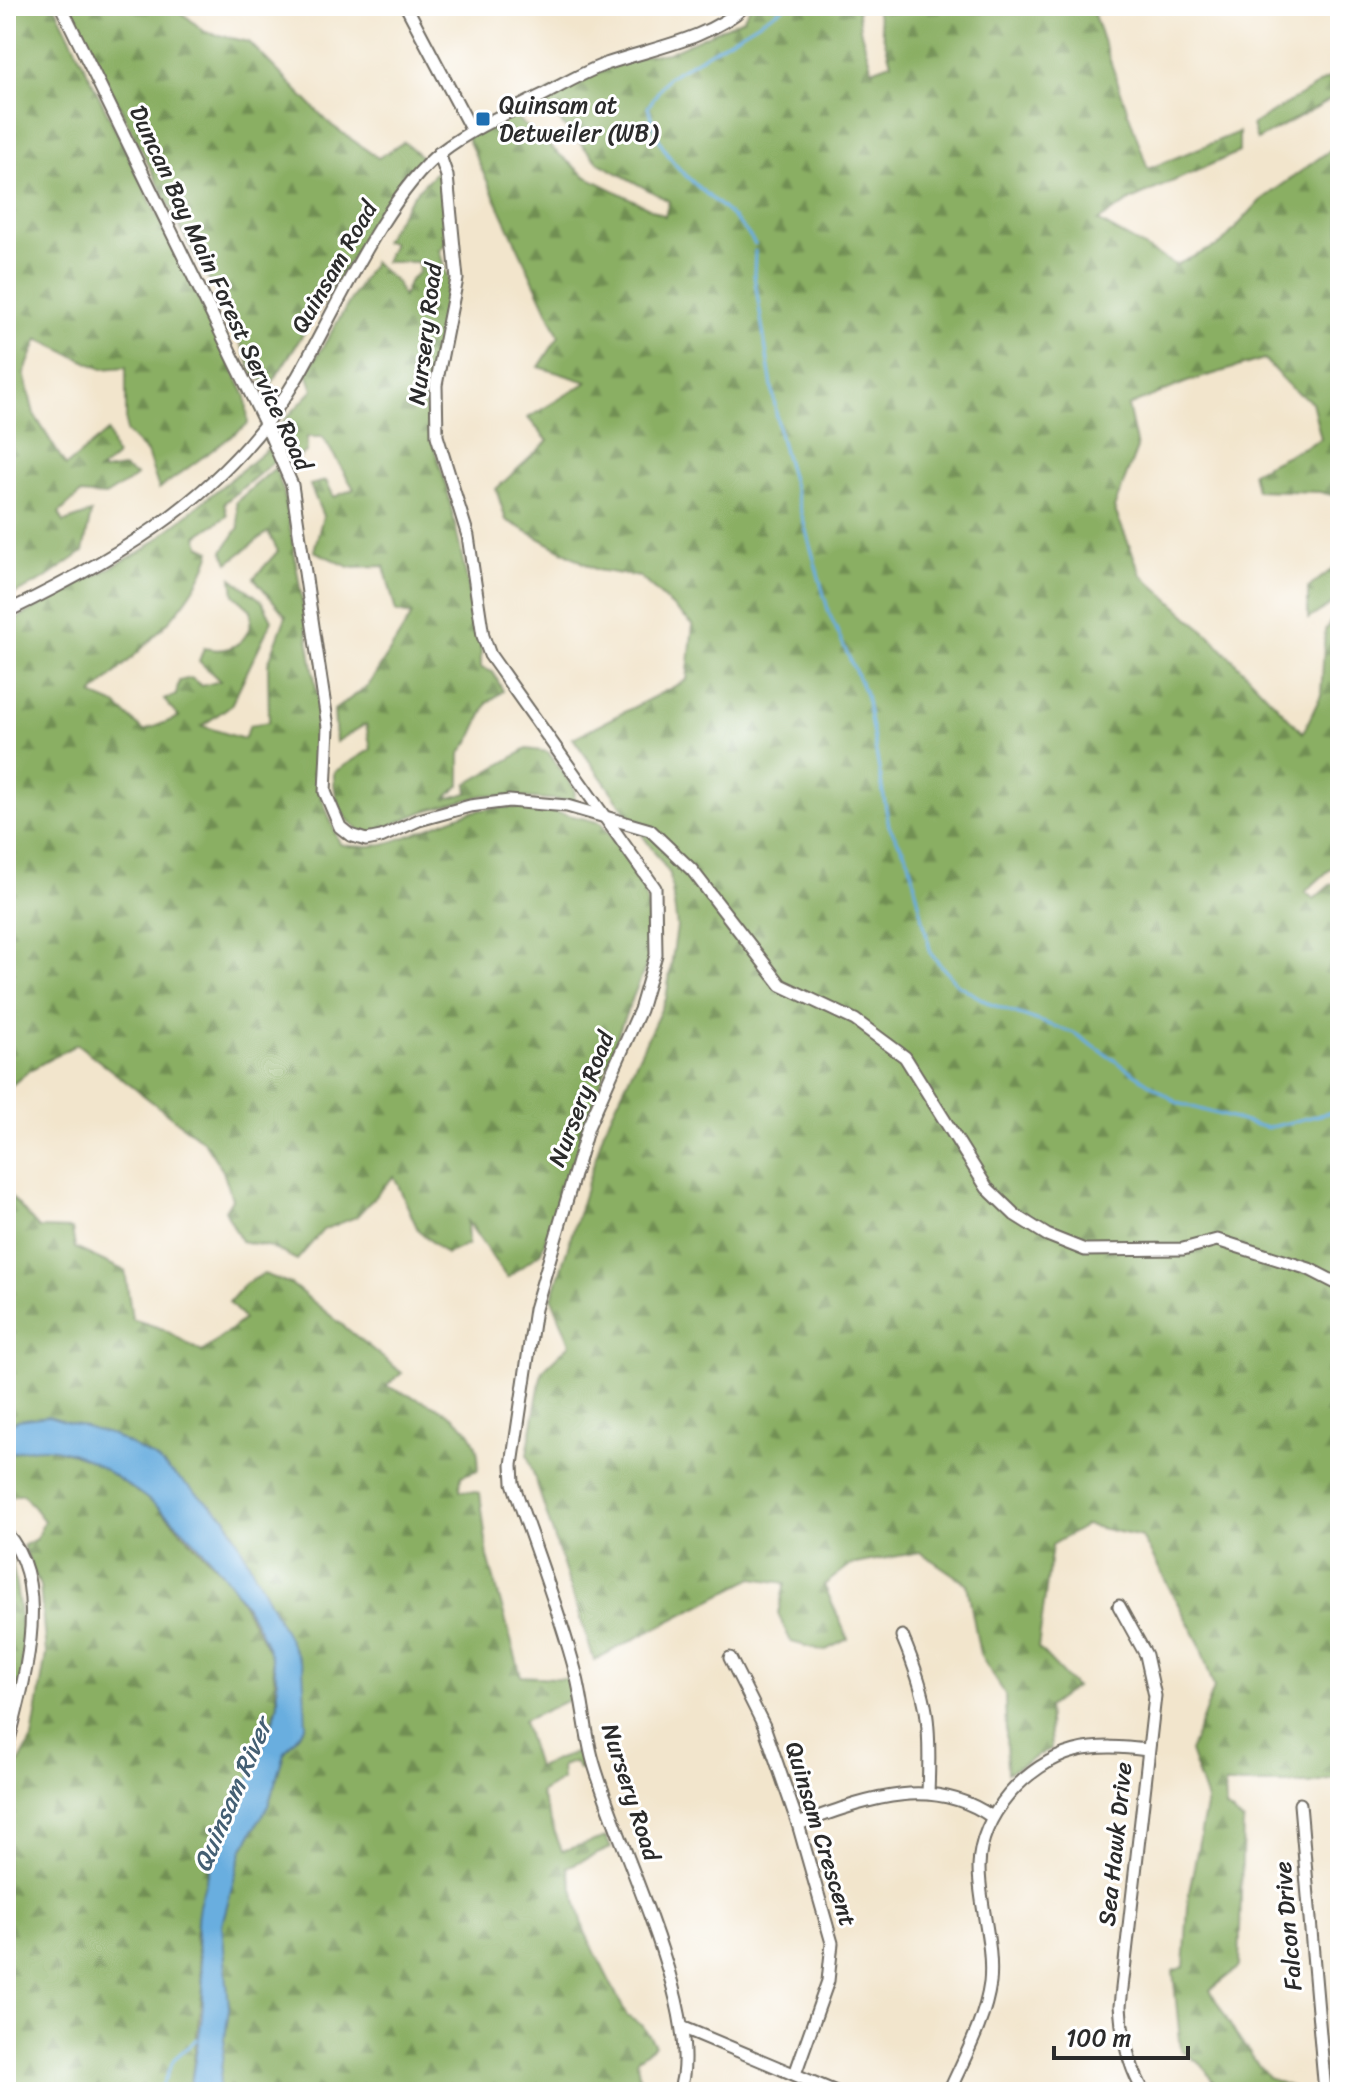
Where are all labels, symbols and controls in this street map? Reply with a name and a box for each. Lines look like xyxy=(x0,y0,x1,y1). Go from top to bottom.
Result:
place label: Quinsam at Detweiler (WB) xyxy=(499,84,659,154)
street label: Duncan Bay Main Forest Service Road xyxy=(118,98,325,479)
marker: Quinsam at Detweiler (WB) xyxy=(474,110,492,128)
street label: Quinsam Road xyxy=(279,191,390,341)
street label: Nursery Road xyxy=(395,259,455,407)
street label: Nursery Road xyxy=(536,1024,627,1173)
water label: Quinsam River xyxy=(179,1707,287,1879)
street label: Nursery Road xyxy=(589,1718,673,1867)
street label: Quinsam Crescent xyxy=(773,1736,869,1932)
street label: Sea Hawk Drive xyxy=(1086,1760,1144,1928)
street label: Falcon Drive xyxy=(1261,1860,1315,1992)
scale bar xyxy=(1054,2010,1188,2060)
text: 100 m xyxy=(1066,2017,1131,2059)

